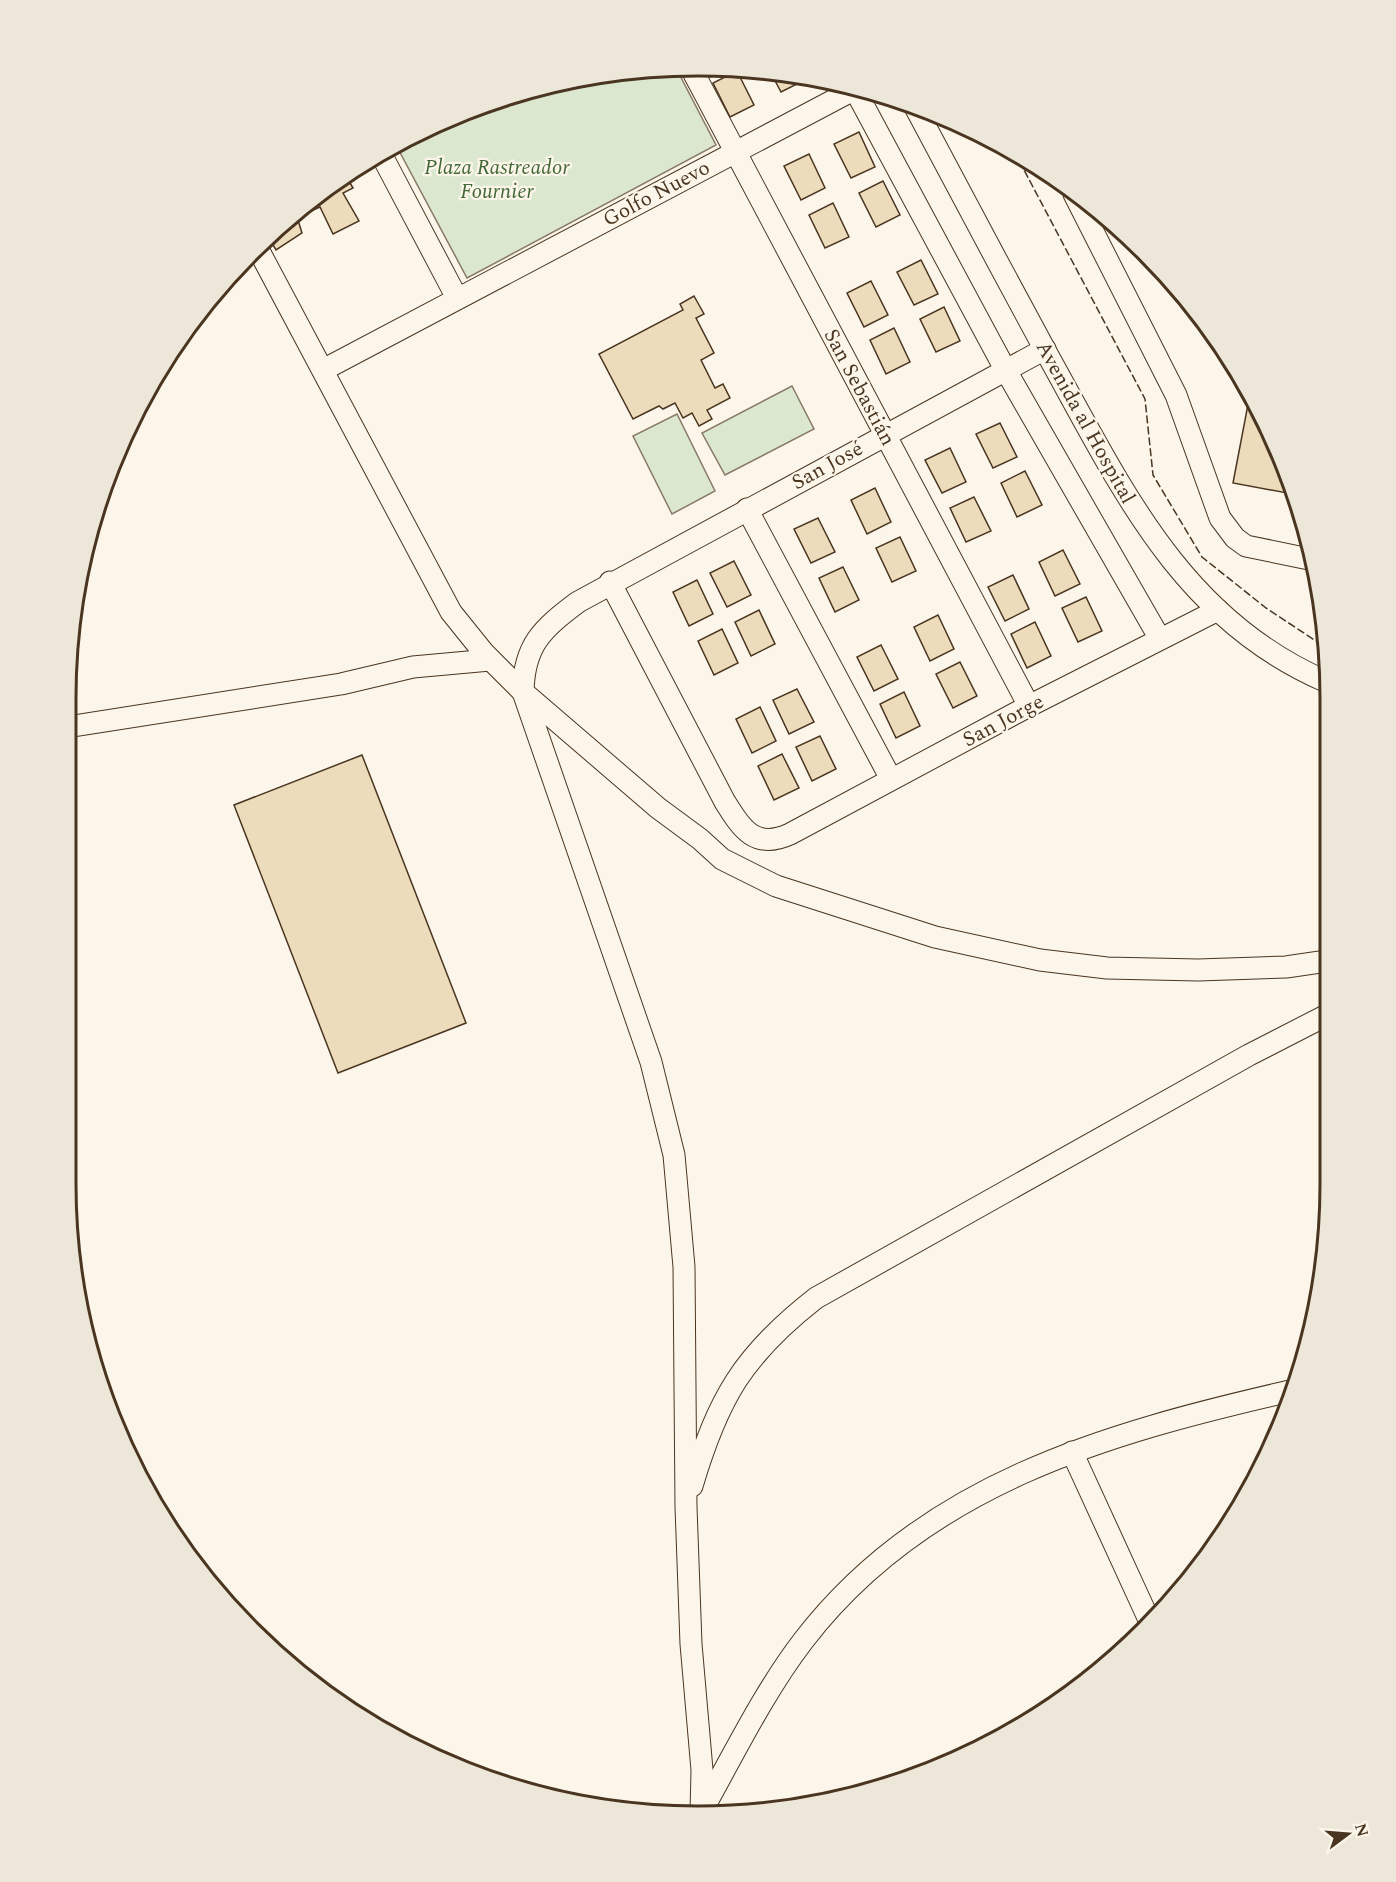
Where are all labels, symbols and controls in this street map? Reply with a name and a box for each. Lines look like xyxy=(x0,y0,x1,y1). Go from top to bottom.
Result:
park label: Plaza Rastreador Fournier xyxy=(424,152,570,208)
street label: Golfo Nuevo xyxy=(597,152,716,236)
street label: San Sebastián xyxy=(815,323,903,452)
street label: Avenida al Hospital xyxy=(1027,335,1143,510)
street label: San José xyxy=(786,433,869,499)
street label: San Jorge xyxy=(957,686,1050,756)
north arrow xyxy=(1318,1804,1378,1864)
text: N xyxy=(1348,1821,1375,1840)

